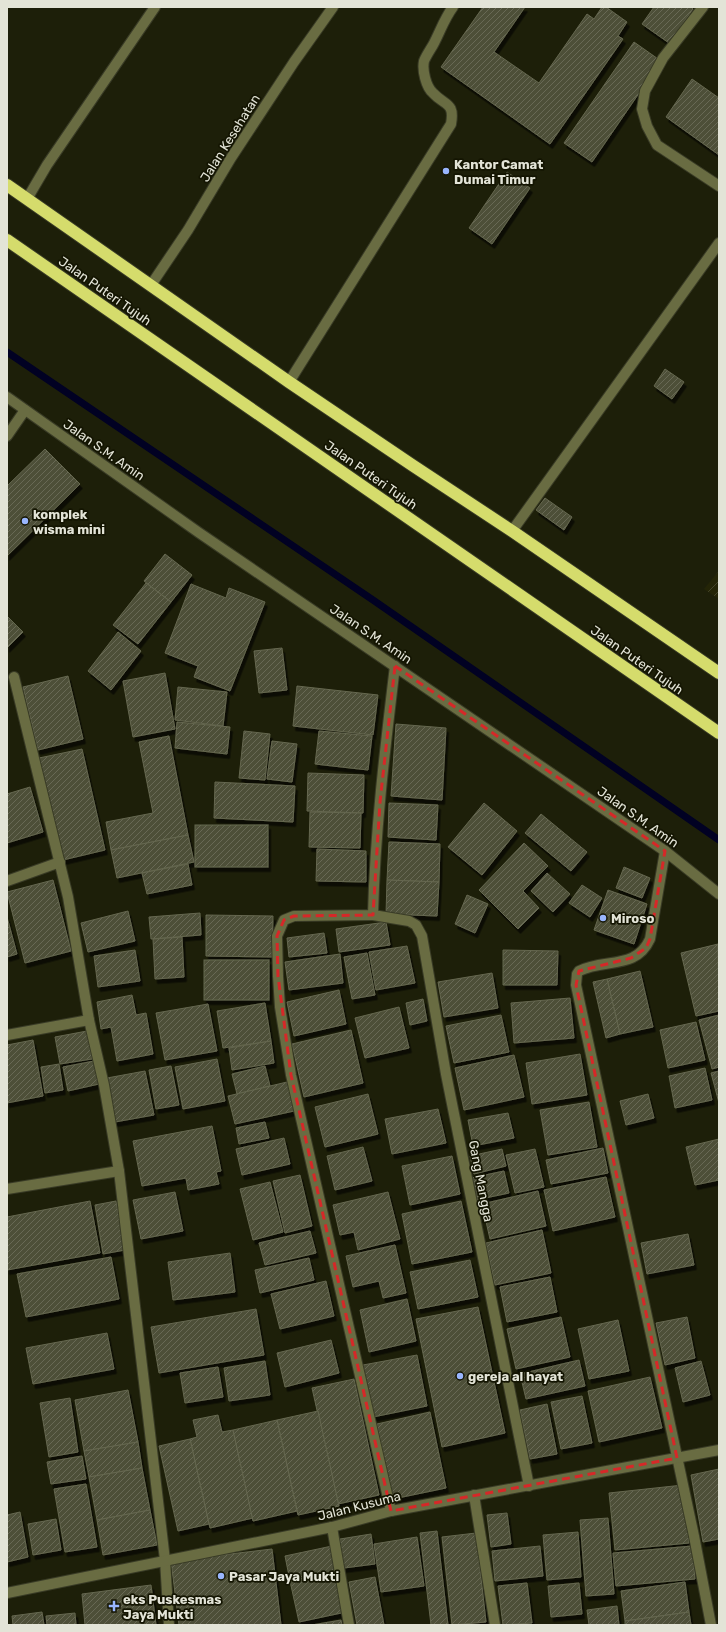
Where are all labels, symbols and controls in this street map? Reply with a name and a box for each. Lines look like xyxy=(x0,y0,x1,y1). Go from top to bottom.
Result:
street label: Jalan Kesehatan xyxy=(197,91,263,185)
place label: Kantor Camat Dumai Timur xyxy=(454,157,543,187)
marker: Kantor Camat Dumai Timur xyxy=(441,166,451,176)
street label: Jalan Puteri Tujuh xyxy=(56,253,154,329)
street label: Jalan S.M. Amin xyxy=(61,416,147,484)
street label: Jalan Puteri Tujuh xyxy=(322,437,420,513)
place label: komplek wisma mini xyxy=(33,507,105,537)
marker: komplek wisma mini xyxy=(20,516,30,526)
street label: Jalan S.M. Amin xyxy=(327,601,415,667)
street label: Jalan Puteri Tujuh xyxy=(588,622,686,698)
street label: Jalan S.M. Amin xyxy=(595,783,681,851)
place label: Miroso xyxy=(611,911,654,926)
marker: Miroso xyxy=(598,913,608,923)
street label: Gang Mangga xyxy=(465,1139,496,1223)
place label: gereja al hayat xyxy=(468,1369,563,1384)
marker: gereja al hayat xyxy=(455,1371,465,1381)
street label: Jalan Kusuma xyxy=(316,1488,402,1524)
place label: Pasar Jaya Mukti xyxy=(229,1569,339,1584)
marker: Pasar Jaya Mukti xyxy=(216,1571,226,1581)
place label: eks Puskesmas Jaya Mukti xyxy=(123,1592,221,1622)
marker: eks Puskesmas Jaya Mukti xyxy=(108,1600,120,1612)

